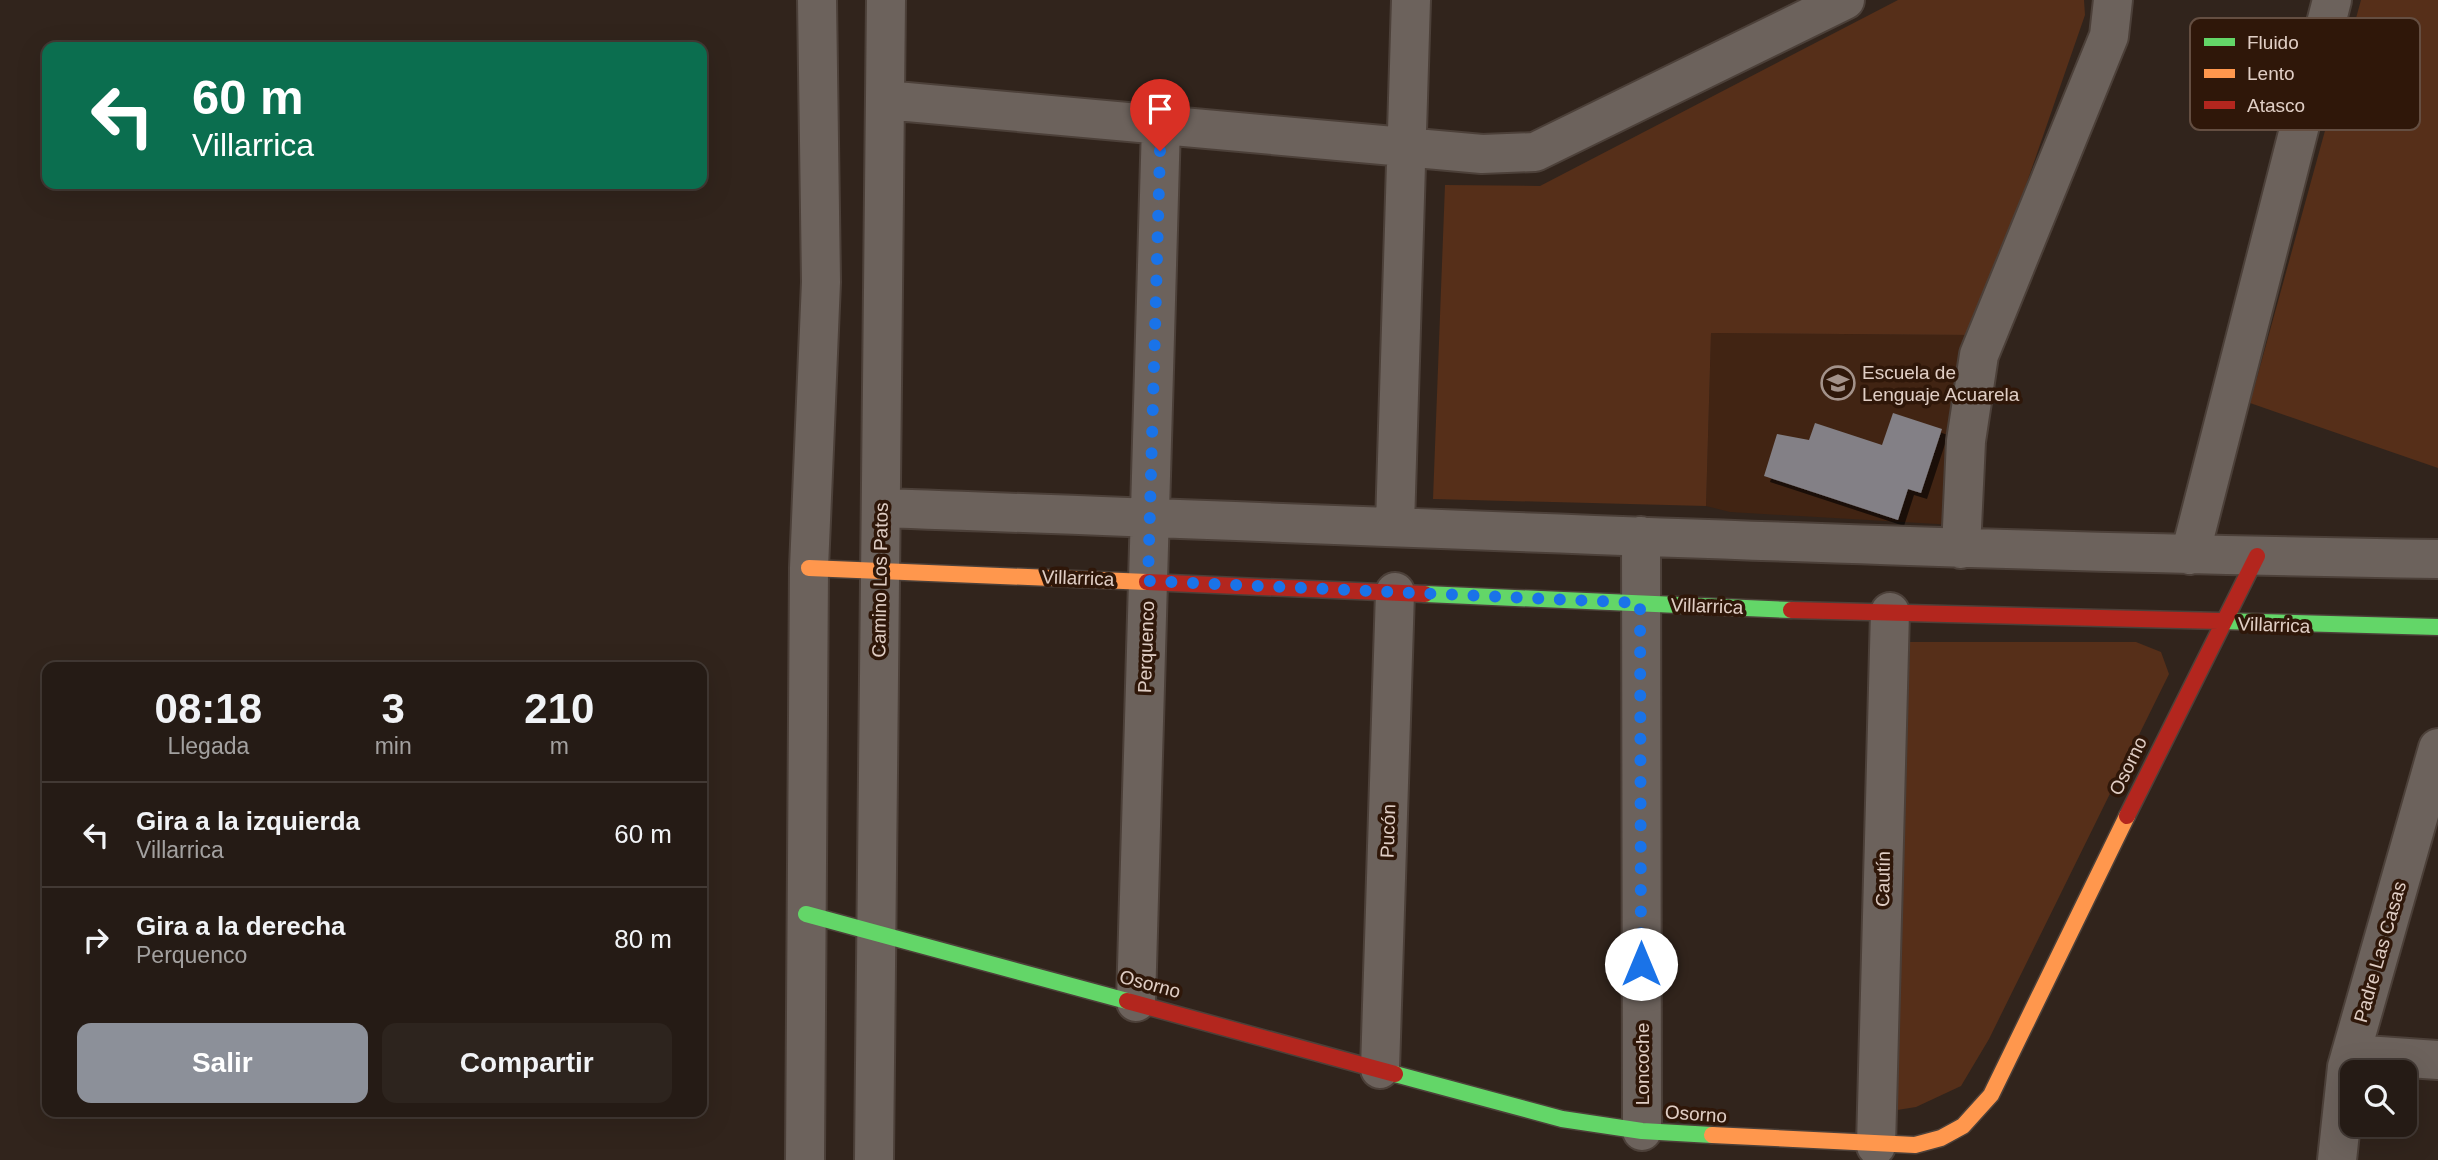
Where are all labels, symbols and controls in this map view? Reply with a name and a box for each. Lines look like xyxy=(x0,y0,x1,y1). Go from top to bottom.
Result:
legend xyxy=(2190,18,2420,130)
text: Fluido xyxy=(2247,32,2299,53)
text: Lento xyxy=(2247,63,2295,84)
icon: left xyxy=(77,70,168,161)
text: 60 m xyxy=(192,70,304,124)
pin xyxy=(1130,79,1190,151)
icon: arrive xyxy=(1141,90,1179,128)
text: Atasco xyxy=(2247,95,2305,116)
text: Villarrica xyxy=(192,127,314,163)
place label: Escuela de Lenguaje Acuarela xyxy=(1862,362,2020,405)
school or university icon: Escuela de Lenguaje Acuarela xyxy=(1819,364,1857,402)
street label: Camino Los Patos xyxy=(868,502,892,658)
street label: Villarrica xyxy=(1041,566,1115,590)
street label: Villarrica xyxy=(1670,594,1744,618)
street label: Perquenco xyxy=(1134,601,1158,693)
street label: Villarrica xyxy=(2237,613,2311,637)
text: 08:18 xyxy=(155,685,262,732)
text: 3 xyxy=(381,685,405,732)
text: 210 xyxy=(524,685,594,732)
text: Llegada xyxy=(167,733,249,759)
text: min xyxy=(375,733,412,759)
text: m xyxy=(550,733,569,759)
street label: Osorno xyxy=(2105,733,2151,799)
street label: Pucón xyxy=(1377,804,1399,858)
text: Gira a la izquierda xyxy=(136,806,360,836)
icon: left xyxy=(77,816,115,854)
text: 60 m xyxy=(614,819,672,849)
text: Villarrica xyxy=(136,837,224,863)
street label: Cautín xyxy=(1872,851,1894,907)
street label: Padre Las Casas xyxy=(2350,879,2410,1025)
text: Gira a la derecha xyxy=(136,911,346,941)
icon: right xyxy=(77,921,115,959)
text: 80 m xyxy=(614,924,672,954)
position arrow xyxy=(1604,927,1678,1001)
text: Perquenco xyxy=(136,942,247,968)
street label: Osorno xyxy=(1117,966,1183,1002)
button: Salir xyxy=(77,1023,368,1103)
button: Compartir xyxy=(382,1023,672,1103)
street label: Loncoche xyxy=(1632,1023,1653,1105)
map controls xyxy=(2340,1060,2417,1137)
button: search xyxy=(2340,1060,2417,1137)
street label: Osorno xyxy=(1664,1101,1728,1127)

